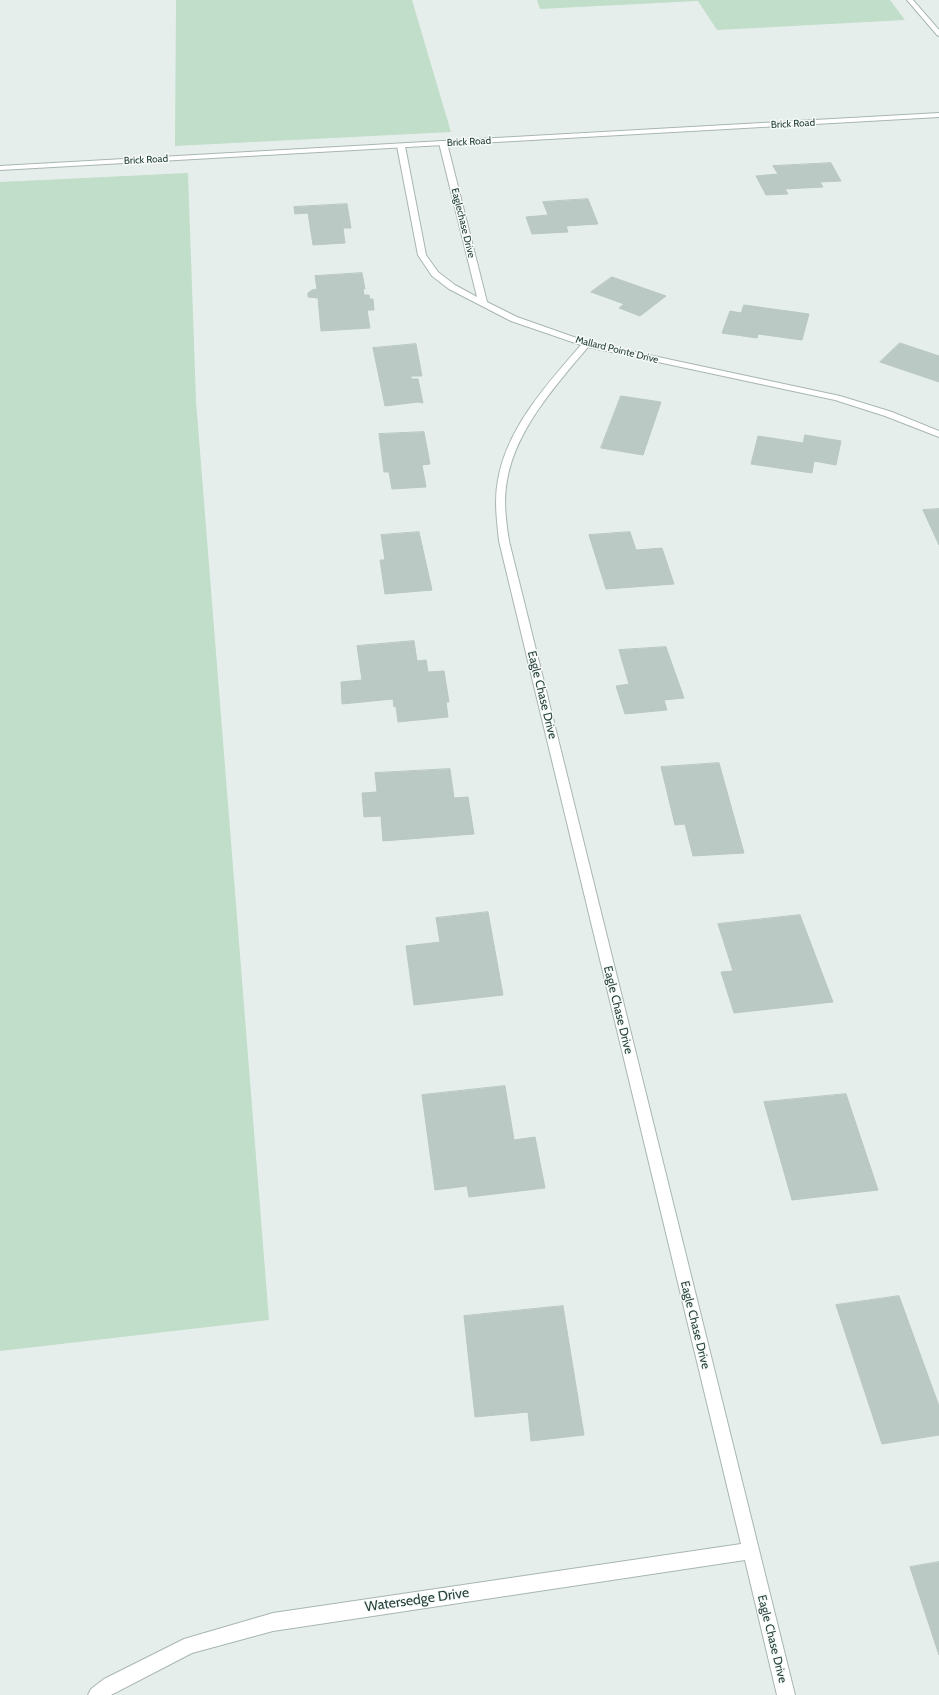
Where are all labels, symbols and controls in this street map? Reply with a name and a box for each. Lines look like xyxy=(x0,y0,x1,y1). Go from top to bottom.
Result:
street label: Brick Road xyxy=(771,117,815,131)
street label: Brick Road xyxy=(447,135,491,149)
street label: Brick Road xyxy=(124,153,168,167)
street label: Eaglechase Drive xyxy=(449,187,477,259)
street label: Mallard Pointe Drive xyxy=(574,334,660,366)
street label: Eagle Chase Drive xyxy=(524,649,560,741)
street label: Eagle Chase Drive xyxy=(600,964,636,1056)
street label: Eagle Chase Drive xyxy=(677,1279,713,1371)
street label: Watersedge Drive xyxy=(364,1584,470,1616)
street label: Eagle Chase Drive xyxy=(754,1593,790,1685)

